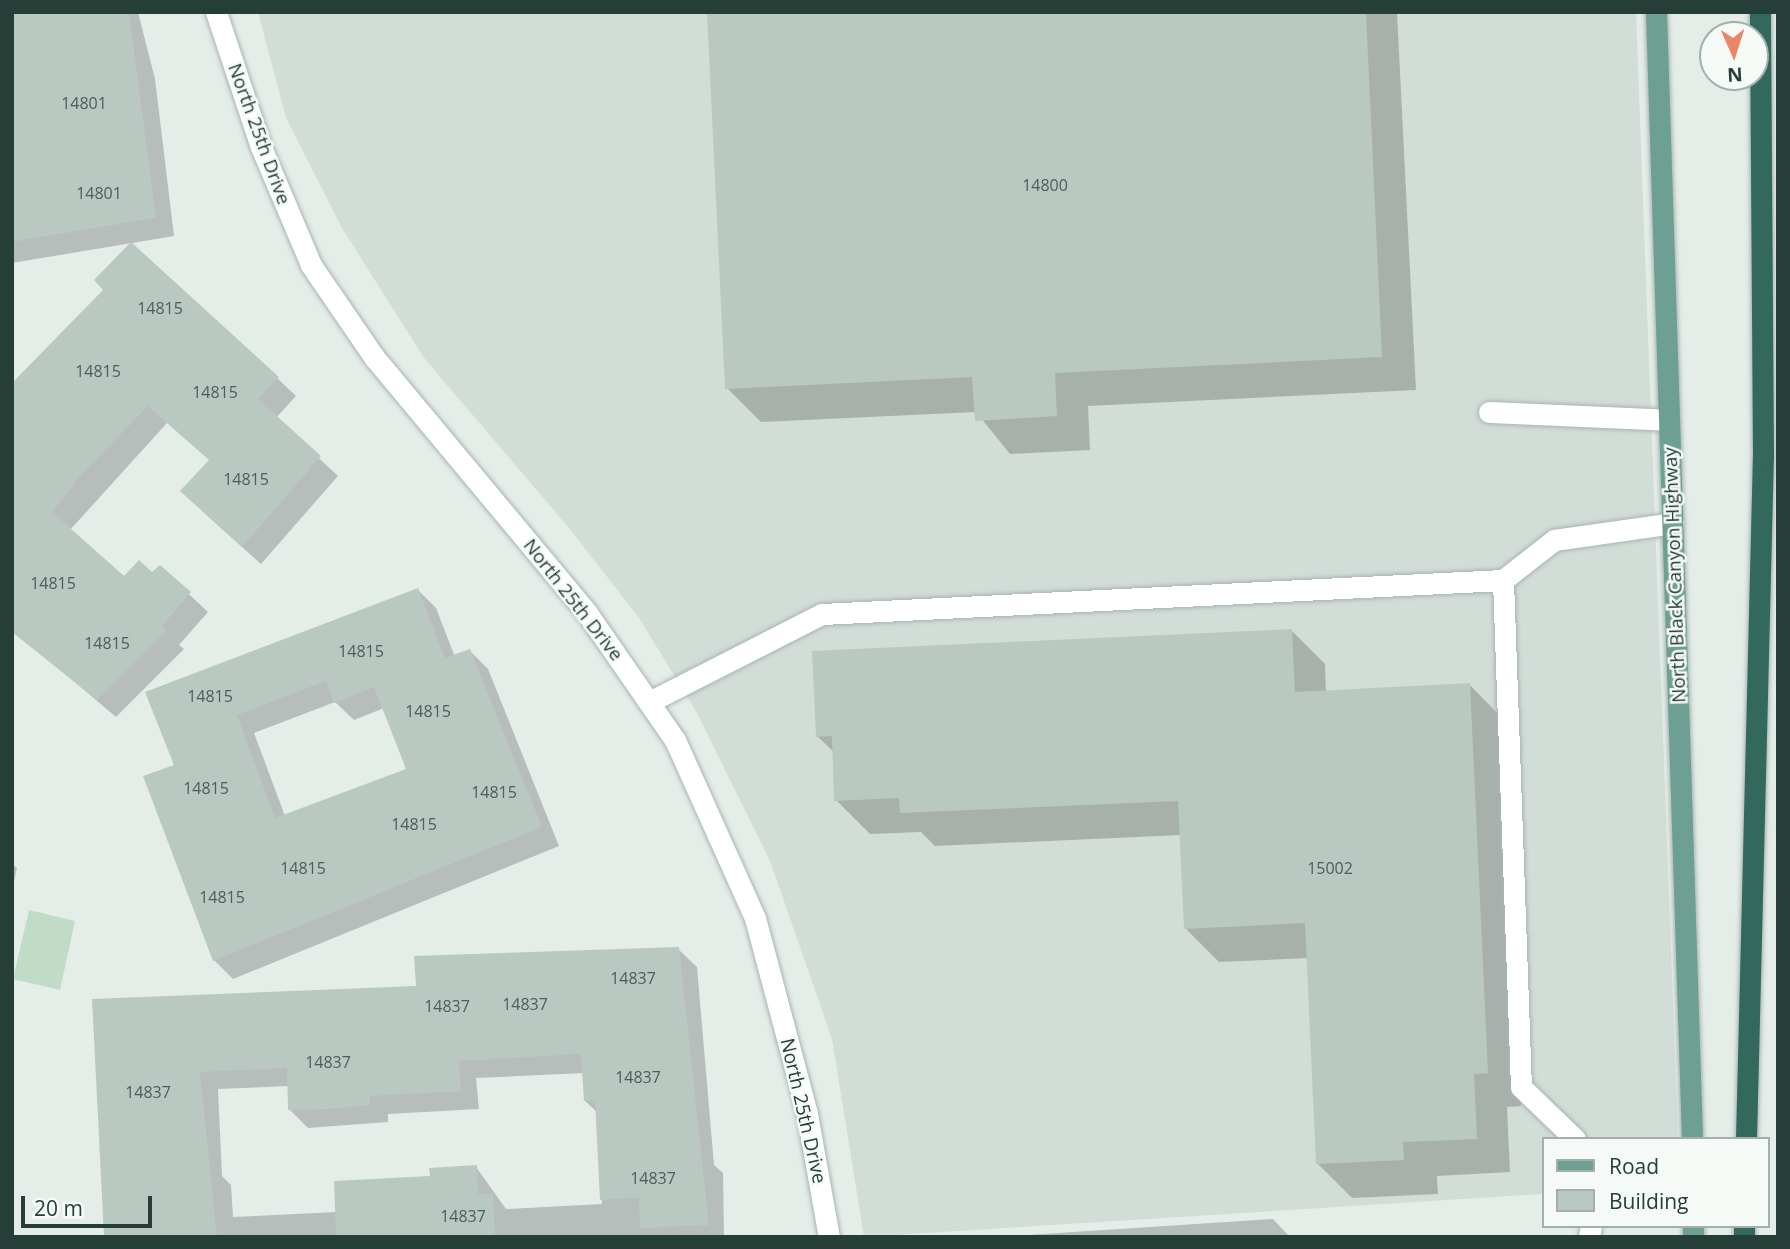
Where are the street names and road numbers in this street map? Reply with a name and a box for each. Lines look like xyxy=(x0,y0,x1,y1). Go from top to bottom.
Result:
street label: North 25th Drive xyxy=(223,60,295,208)
street label: North Black Canyon Highway xyxy=(1659,447,1691,703)
street label: North 25th Drive xyxy=(518,534,628,666)
street label: North 25th Drive xyxy=(775,1036,831,1186)

